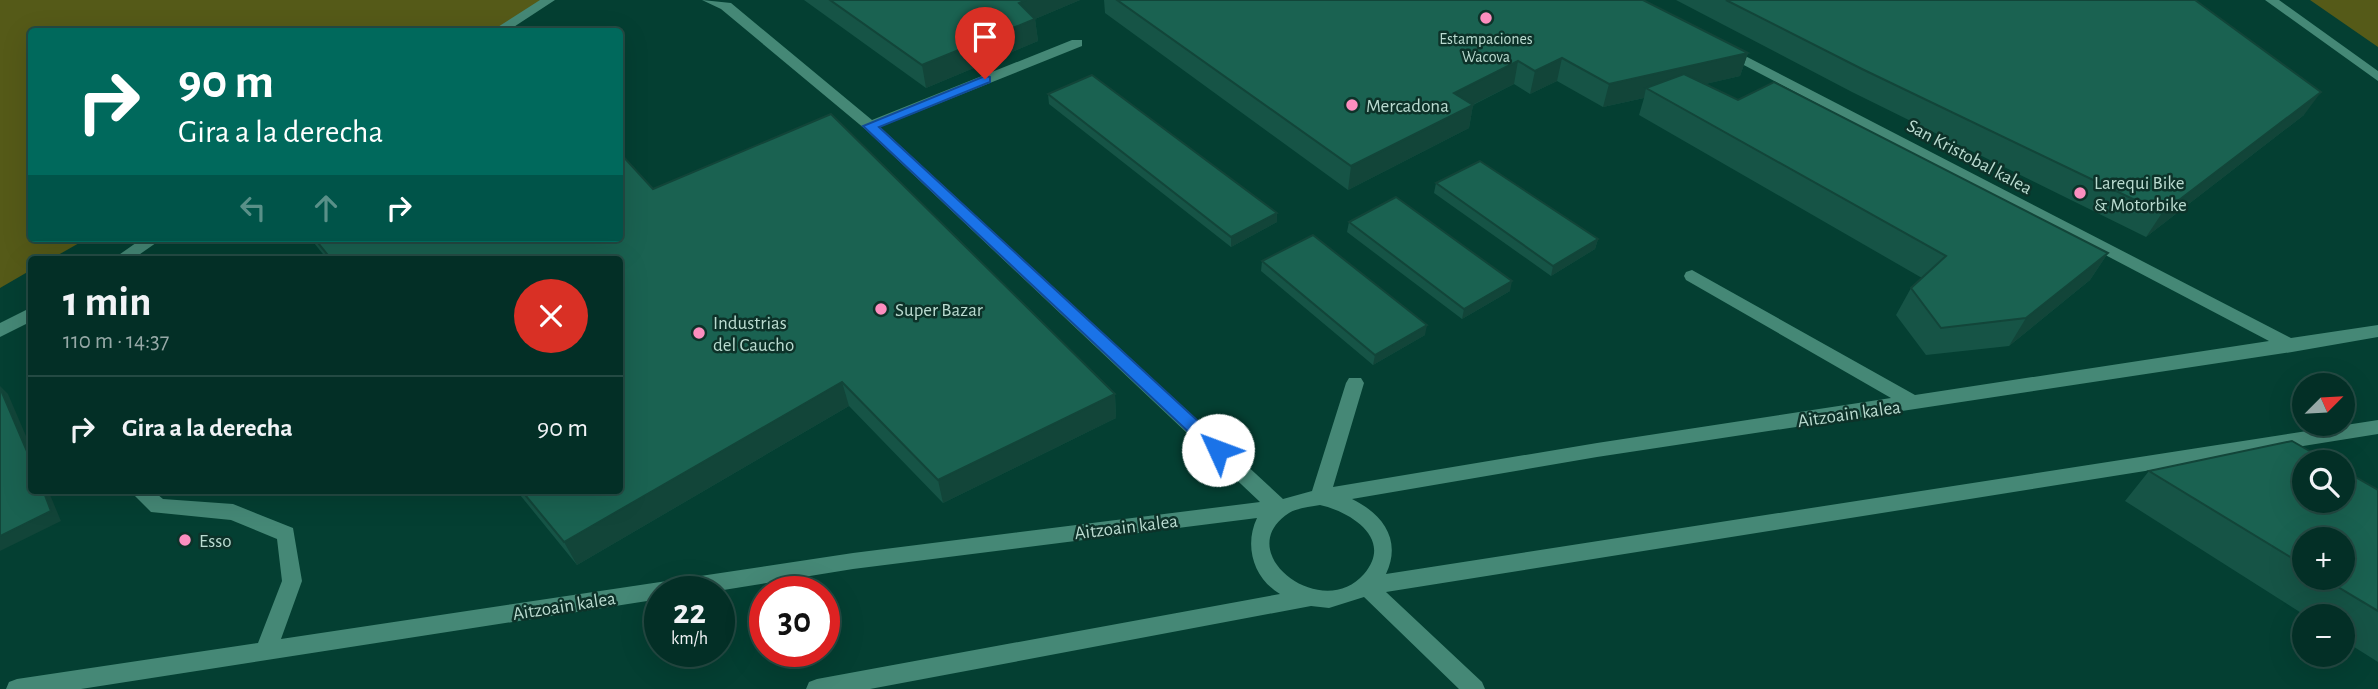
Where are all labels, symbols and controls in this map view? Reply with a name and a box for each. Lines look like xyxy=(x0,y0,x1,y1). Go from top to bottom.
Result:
pin xyxy=(955,7,1015,79)
marker: Estampaciones Wacova xyxy=(1478,10,1494,26)
icon: arrive xyxy=(966,18,1004,56)
place label: Estampaciones Wacova xyxy=(1439,31,1533,65)
icon: right xyxy=(63,56,154,147)
text: 90 m xyxy=(178,58,274,107)
marker: Mercadona xyxy=(1344,97,1360,113)
place label: Mercadona xyxy=(1366,97,1449,116)
text: Gira a la derecha xyxy=(178,116,383,148)
street label: San Kristobal kalea xyxy=(1904,116,2035,198)
place label: Larequi Bike & Motorbike xyxy=(2094,174,2187,215)
marker: Larequi Bike & Motorbike xyxy=(2072,185,2088,201)
icon: left xyxy=(234,189,272,227)
icon: ahead xyxy=(307,189,345,227)
icon: right xyxy=(380,189,418,227)
button: close xyxy=(514,279,588,353)
text: 1 min xyxy=(63,281,152,323)
marker: Super Bazar xyxy=(873,301,889,317)
place label: Super Bazar xyxy=(895,301,983,320)
place label: Industrias del Caucho xyxy=(713,314,794,355)
marker: Industrias del Caucho xyxy=(691,325,707,341)
text: 110 m · 14:37 xyxy=(63,330,169,353)
north arrow xyxy=(2292,373,2356,436)
map controls xyxy=(2292,373,2355,667)
street label: Aitzoain kalea xyxy=(1796,398,1902,431)
icon: right xyxy=(63,410,101,448)
position arrow xyxy=(1181,413,1255,487)
text: Gira a la derecha xyxy=(122,415,293,441)
text: 90 m xyxy=(537,415,588,441)
button: search xyxy=(2292,450,2355,513)
street label: Aitzoain kalea xyxy=(1073,512,1179,543)
button: + xyxy=(2292,527,2355,590)
marker: Esso xyxy=(177,532,193,548)
place label: Esso xyxy=(199,532,232,551)
speed limit sign: 30 xyxy=(749,576,840,667)
street label: Aitzoain kalea xyxy=(511,589,617,624)
text: 22 xyxy=(673,595,706,630)
button: − xyxy=(2292,604,2355,667)
text: km/h xyxy=(671,630,708,648)

